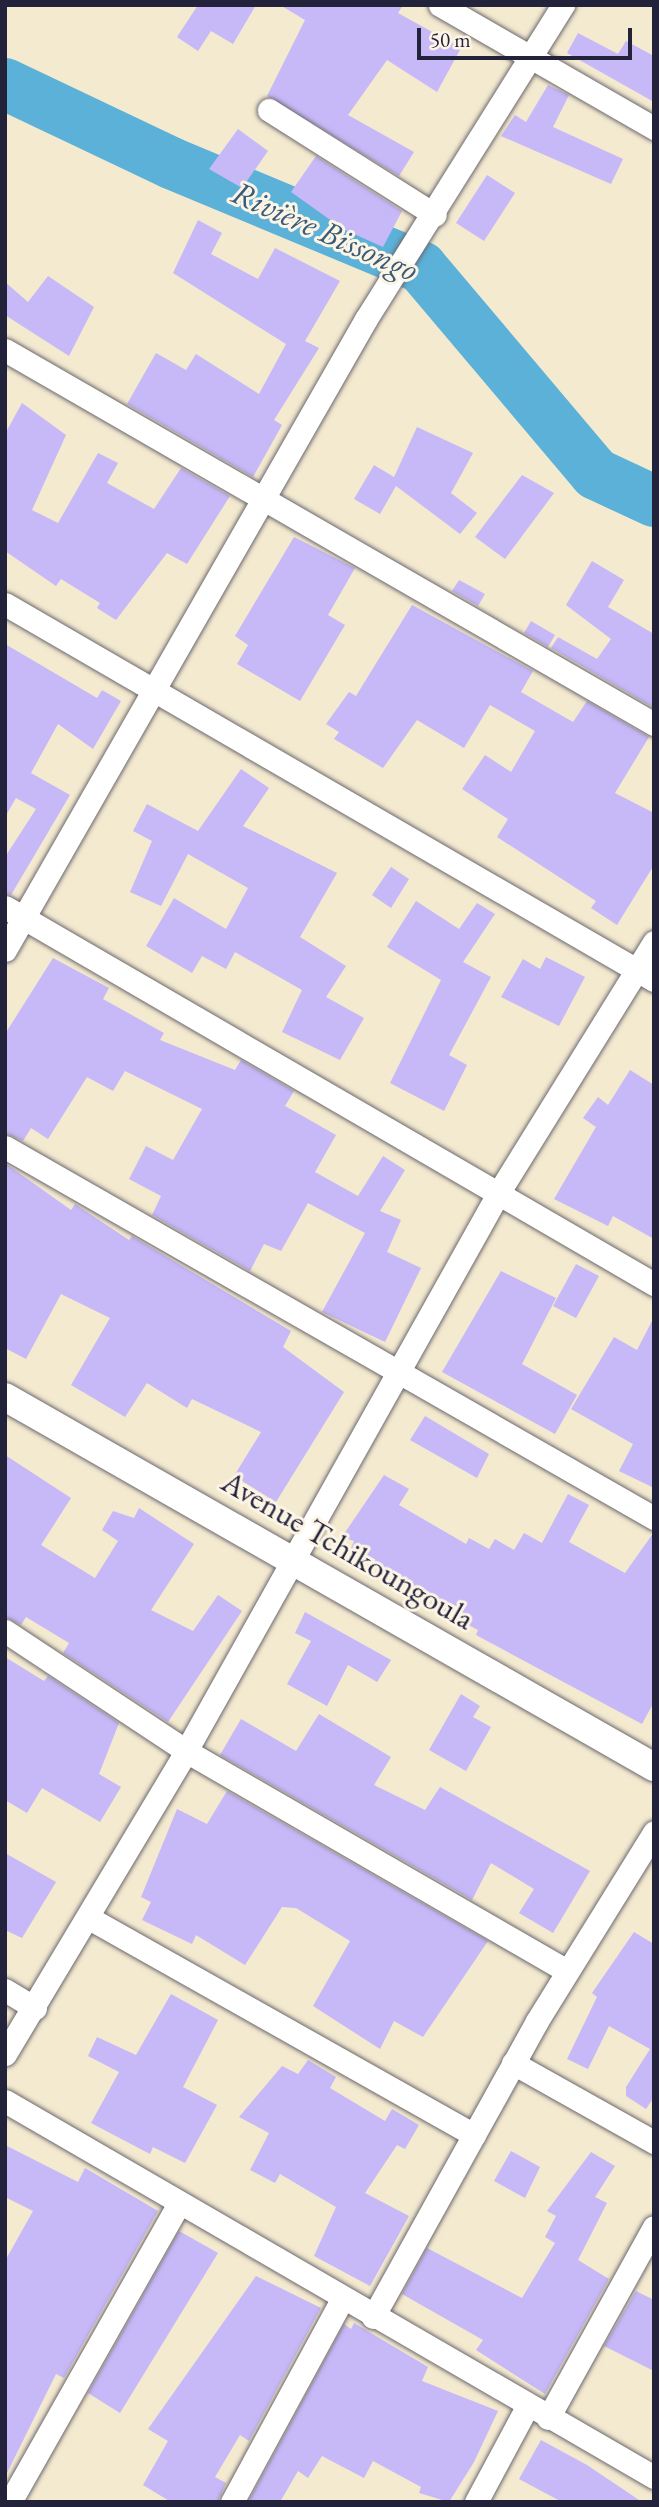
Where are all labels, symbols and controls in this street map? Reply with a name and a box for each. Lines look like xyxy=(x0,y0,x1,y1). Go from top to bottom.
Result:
scale bar xyxy=(421,14,636,58)
text: 50 m xyxy=(430,26,471,53)
water label: Rivière Bissongo xyxy=(226,172,424,290)
street label: Avenue Tchikoungoula xyxy=(215,1462,481,1638)

